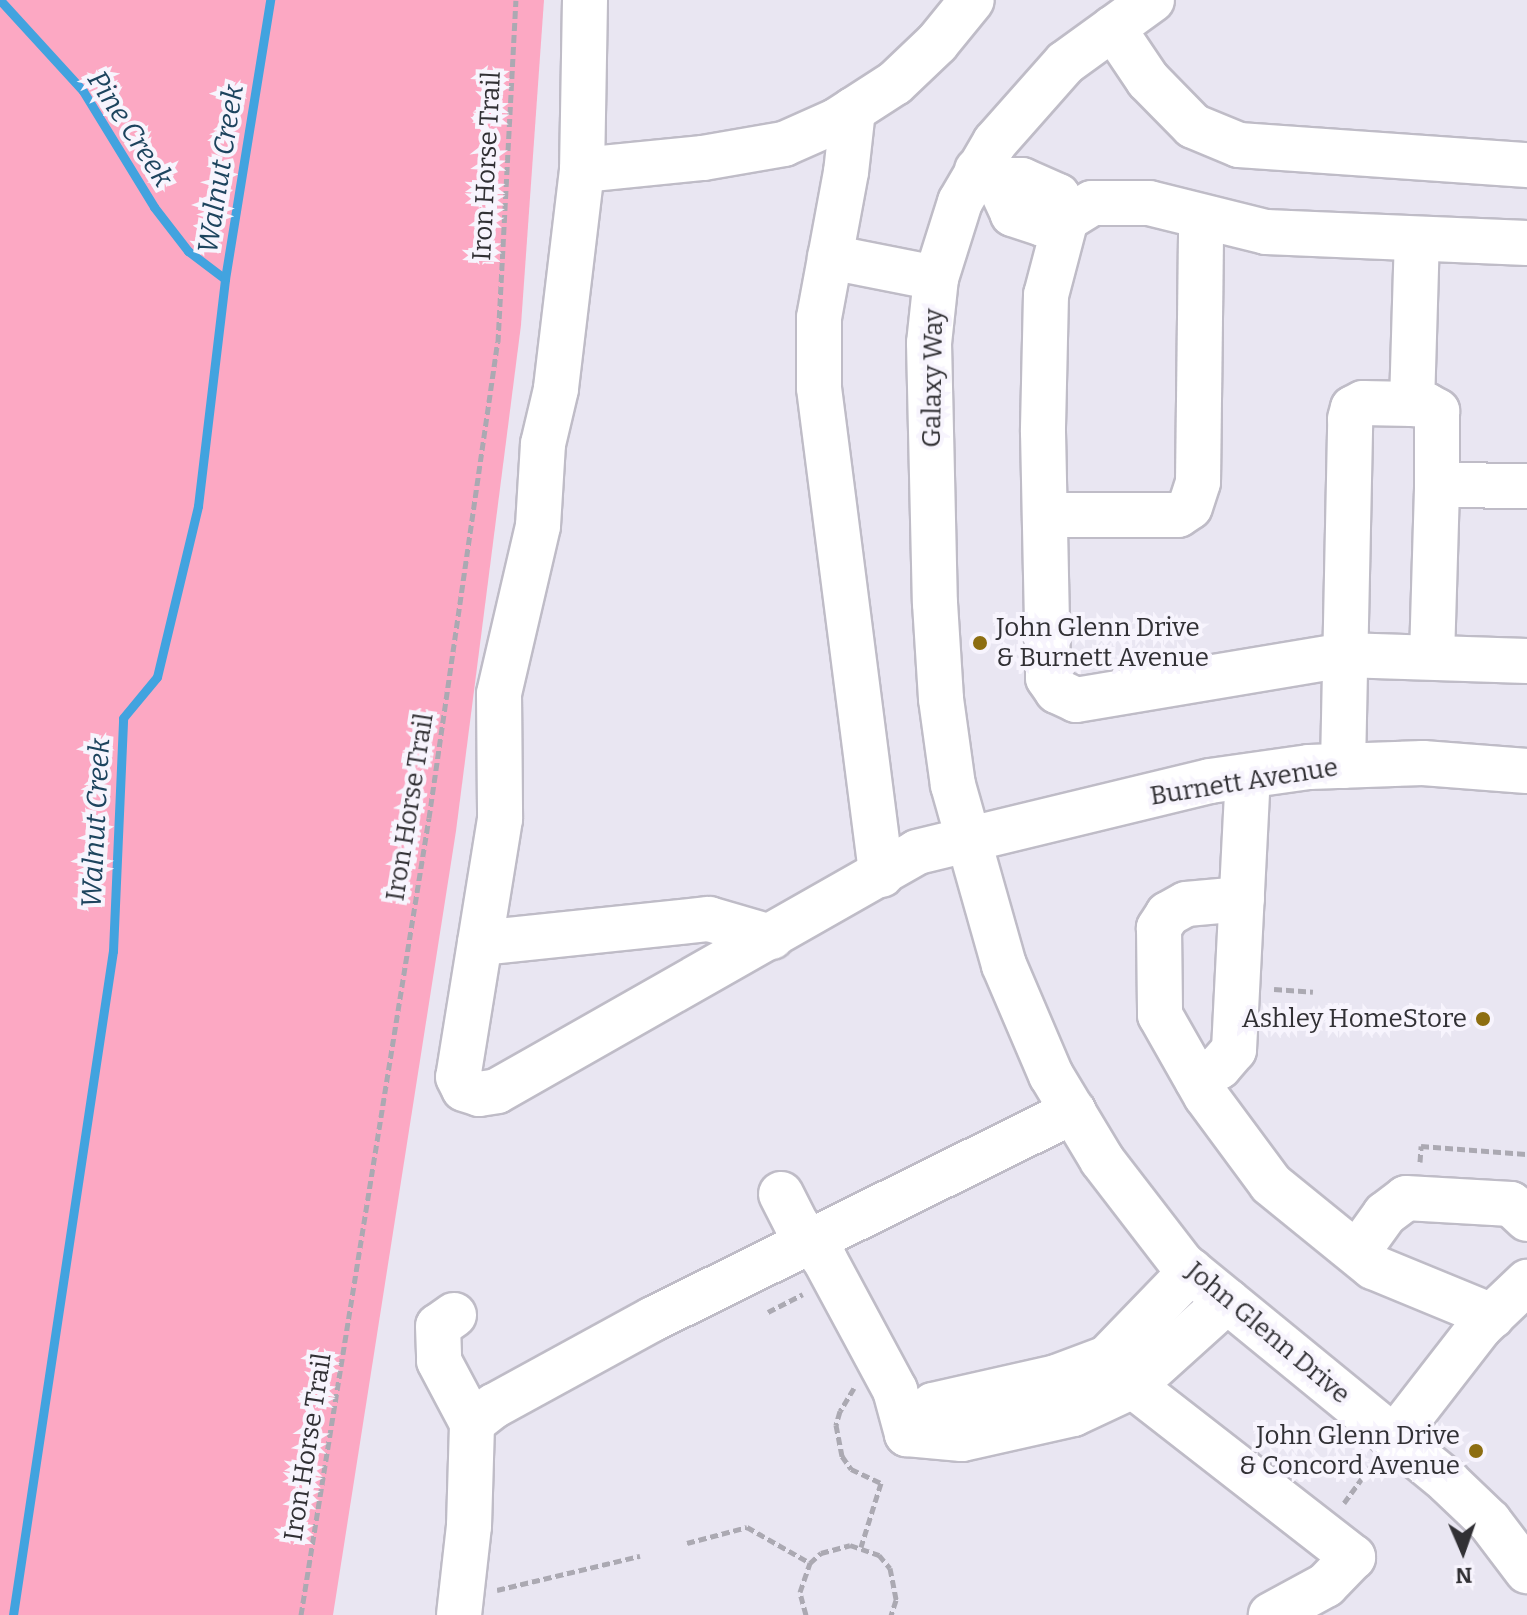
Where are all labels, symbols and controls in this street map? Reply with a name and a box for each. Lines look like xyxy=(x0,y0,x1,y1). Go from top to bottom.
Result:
water label: Pine Creek xyxy=(80,65,180,193)
street label: Iron Horse Trail xyxy=(466,71,508,261)
water label: Walnut Creek xyxy=(191,82,251,256)
street label: Galaxy Way xyxy=(916,308,950,448)
place label: John Glenn Drive & Burnett Avenue xyxy=(996,612,1209,674)
marker: John Glenn Drive & Burnett Avenue xyxy=(971,634,989,652)
street label: Iron Horse Trail xyxy=(380,711,440,903)
water label: Walnut Creek xyxy=(75,737,117,909)
street label: Burnett Avenue xyxy=(1148,752,1340,812)
place label: Ashley HomeStore xyxy=(1242,1003,1467,1035)
marker: Ashley HomeStore xyxy=(1474,1010,1492,1028)
street label: John Glenn Drive xyxy=(1180,1256,1356,1410)
street label: Iron Horse Trail xyxy=(278,1351,338,1543)
place label: John Glenn Drive & Concord Avenue xyxy=(1239,1420,1460,1482)
marker: John Glenn Drive & Concord Avenue xyxy=(1467,1442,1485,1460)
north arrow xyxy=(1423,1511,1503,1591)
text: N xyxy=(1455,1562,1473,1589)

